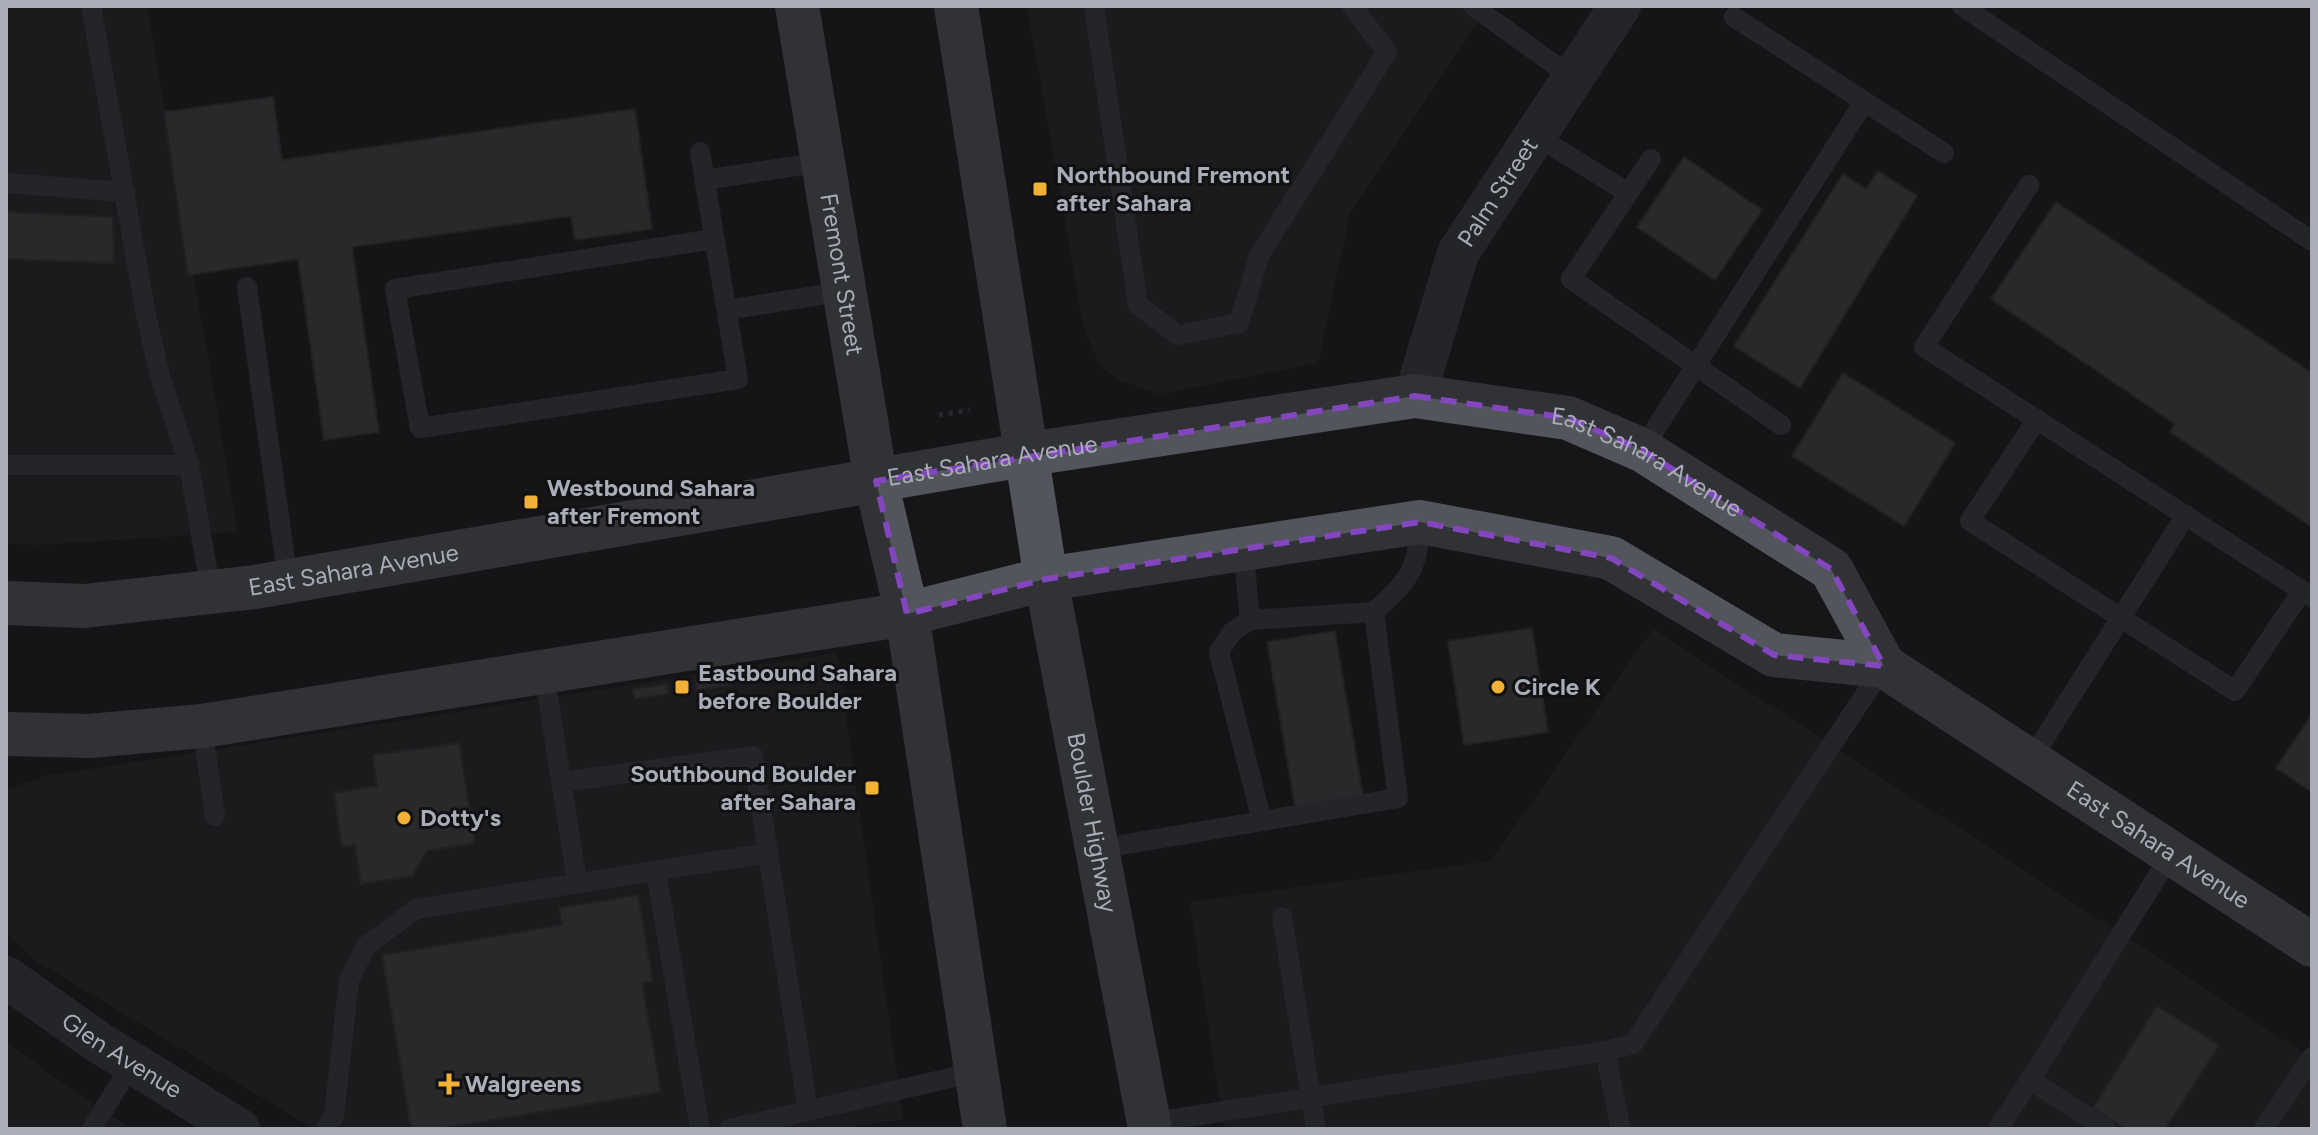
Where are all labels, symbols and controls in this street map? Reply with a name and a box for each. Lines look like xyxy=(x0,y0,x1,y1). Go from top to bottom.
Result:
street label: Palm Street xyxy=(1451,132,1544,252)
place label: Northbound Fremont after Sahara xyxy=(1056,160,1290,217)
marker: Northbound Fremont after Sahara xyxy=(1031,180,1049,198)
street label: Fremont Street xyxy=(814,191,870,358)
street label: East Sahara Avenue xyxy=(1549,401,1748,523)
street label: East Sahara Avenue xyxy=(885,429,1099,492)
place label: Westbound Sahara after Fremont xyxy=(547,473,755,530)
marker: Westbound Sahara after Fremont xyxy=(522,493,540,511)
street label: East Sahara Avenue xyxy=(246,537,461,602)
place label: Eastbound Sahara before Boulder xyxy=(698,658,897,715)
place label: Circle K xyxy=(1514,672,1601,701)
marker: Eastbound Sahara before Boulder xyxy=(673,678,691,696)
marker: Circle K xyxy=(1489,678,1507,696)
street label: Boulder Highway xyxy=(1061,730,1124,915)
place label: Southbound Boulder after Sahara xyxy=(630,759,856,816)
street label: East Sahara Avenue xyxy=(2062,774,2256,915)
marker: Southbound Boulder after Sahara xyxy=(863,779,881,797)
place label: Dotty's xyxy=(420,803,501,832)
marker: Dotty's xyxy=(395,809,413,827)
street label: Glen Avenue xyxy=(56,1006,188,1104)
place label: Walgreens xyxy=(465,1069,581,1098)
marker: Walgreens xyxy=(440,1075,458,1093)

